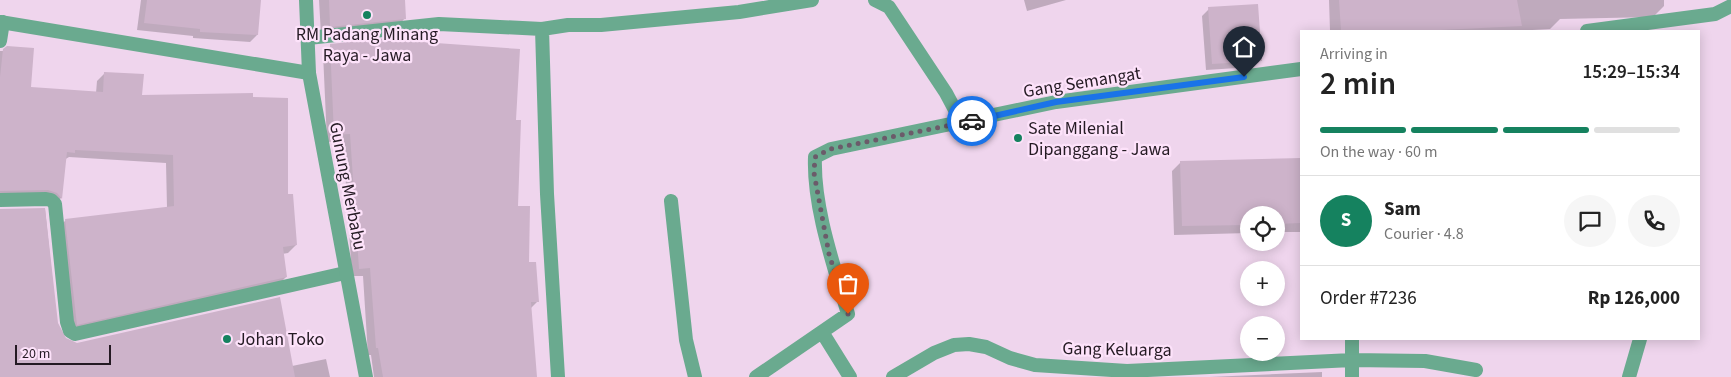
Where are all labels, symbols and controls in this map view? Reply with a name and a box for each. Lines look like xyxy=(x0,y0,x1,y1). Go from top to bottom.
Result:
marker: RM Padang Minang Raya - Jawa xyxy=(361,9,373,21)
place label: RM Padang Minang Raya - Jawa xyxy=(296,22,438,68)
pin xyxy=(1223,26,1265,77)
icon: home xyxy=(1230,33,1258,61)
text: Arriving in xyxy=(1320,43,1388,65)
text: 15:29–15:34 xyxy=(1582,59,1680,86)
street label: Gang Semangat xyxy=(1021,61,1143,104)
text: 2 min xyxy=(1320,61,1396,107)
courier xyxy=(947,96,997,146)
icon: car xyxy=(958,107,986,135)
place label: Sate Milenial Dipanggang - Jawa xyxy=(1028,116,1170,162)
street label: Gunung Merbabu xyxy=(323,120,372,252)
marker: Sate Milenial Dipanggang - Jawa xyxy=(1012,132,1024,144)
text: On the way · 60 m xyxy=(1320,141,1437,163)
button: chat xyxy=(1564,195,1616,247)
button: phone xyxy=(1628,195,1680,247)
text: Sam xyxy=(1384,196,1421,223)
map controls xyxy=(1240,206,1285,361)
button: locate xyxy=(1240,206,1285,251)
text: S xyxy=(1341,207,1351,234)
text: Courier · 4.8 xyxy=(1384,223,1464,245)
button: + xyxy=(1240,261,1285,306)
pin xyxy=(827,263,869,314)
icon: bag xyxy=(834,270,862,298)
text: Order #7236 xyxy=(1320,285,1417,312)
text: Rp 126,000 xyxy=(1588,285,1680,312)
button: − xyxy=(1240,316,1285,361)
place label: Johan Toko xyxy=(237,327,324,352)
marker: Johan Toko xyxy=(221,333,233,345)
street label: Gang Keluarga xyxy=(1062,336,1172,363)
scale bar xyxy=(15,342,111,365)
text: 20 m xyxy=(22,344,50,364)

